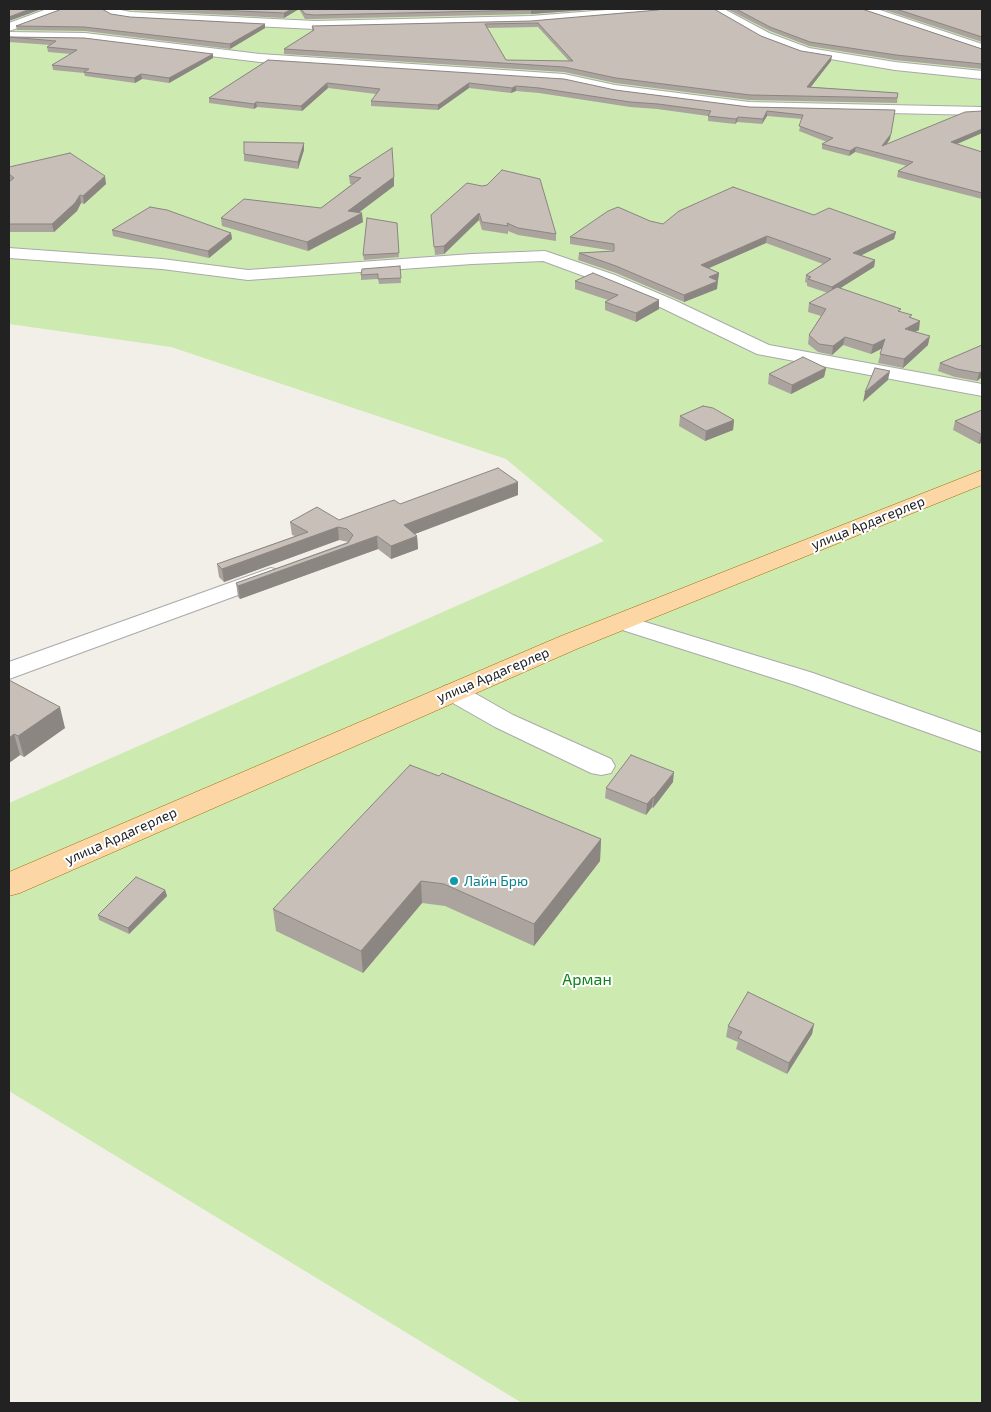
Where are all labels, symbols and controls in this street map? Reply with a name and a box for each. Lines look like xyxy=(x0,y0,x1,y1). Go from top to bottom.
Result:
street label: улица Ардагерлер xyxy=(809,493,927,553)
street label: улица Ардагерлер xyxy=(434,644,552,706)
street label: улица Ардагерлер xyxy=(62,804,180,868)
place label: Лайн Брю xyxy=(464,873,528,889)
marker: Лайн Брю xyxy=(448,875,460,887)
park label: Арман xyxy=(562,970,612,990)

